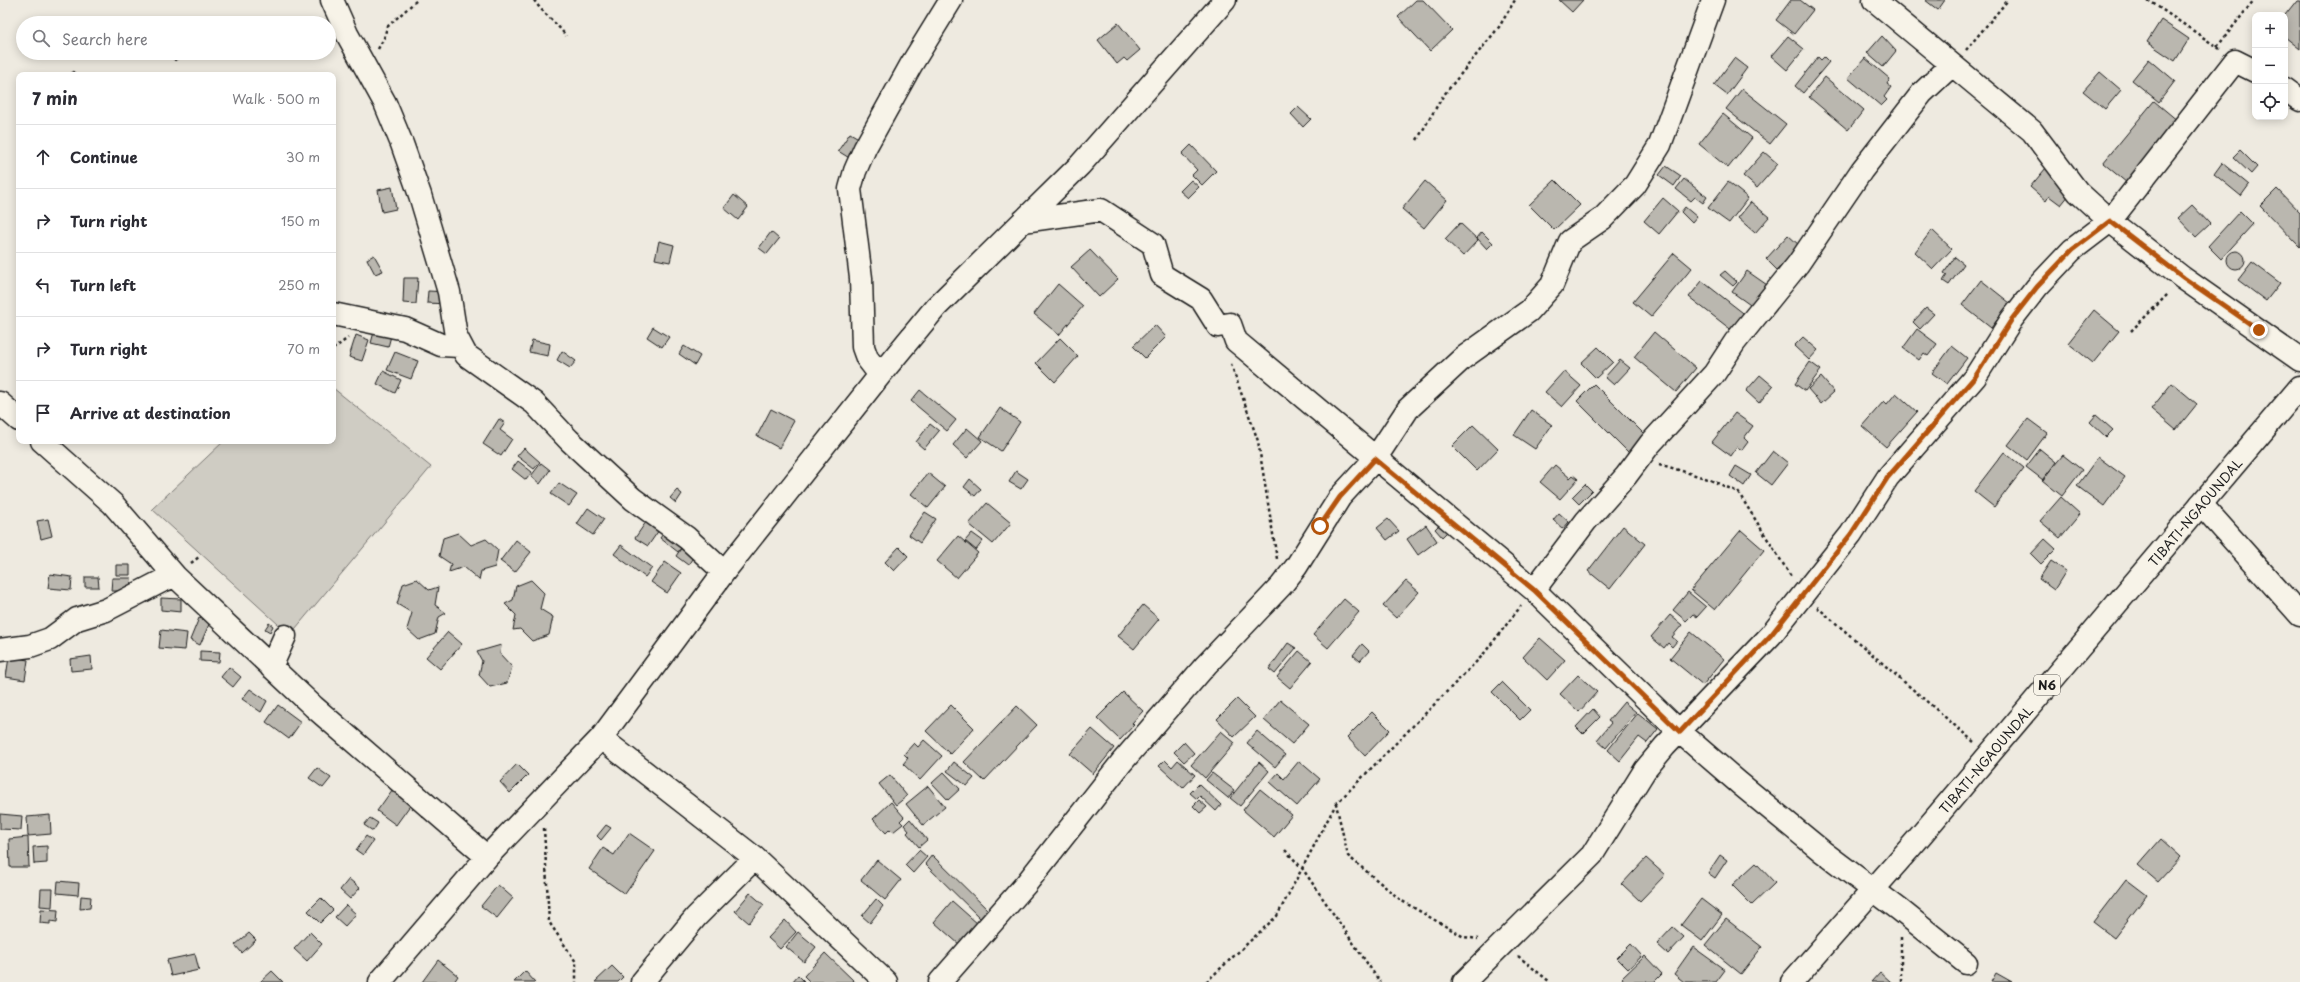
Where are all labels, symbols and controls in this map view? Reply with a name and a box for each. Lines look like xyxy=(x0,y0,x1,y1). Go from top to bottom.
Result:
map controls xyxy=(2252,12,2288,120)
button: + xyxy=(2252,12,2288,48)
search box xyxy=(16,16,336,60)
icon: search xyxy=(30,27,52,49)
text: Search here xyxy=(62,27,148,50)
button: − xyxy=(2252,48,2288,84)
button: locate xyxy=(2252,84,2288,120)
text: 7 min xyxy=(32,85,78,111)
text: Walk · 500 m xyxy=(232,89,320,108)
text: Continue xyxy=(70,145,138,168)
icon: ahead xyxy=(32,146,54,168)
text: 30 m xyxy=(286,147,320,166)
text: Turn right xyxy=(70,209,147,232)
icon: right xyxy=(32,210,54,232)
text: 150 m xyxy=(281,211,320,230)
text: Turn left xyxy=(70,273,136,296)
icon: left xyxy=(32,274,54,296)
text: 250 m xyxy=(278,275,320,294)
route end xyxy=(2250,321,2268,339)
text: Turn right xyxy=(70,337,147,360)
icon: right xyxy=(32,338,54,360)
text: 70 m xyxy=(287,339,320,358)
text: Arrive at destination xyxy=(70,401,231,424)
icon: arrive xyxy=(32,402,54,424)
street label: TIBATI-NGAOUNDAL xyxy=(2143,453,2246,570)
route start xyxy=(1311,517,1329,535)
road number: N6 xyxy=(2034,675,2060,695)
street label: TIBATI-NGAOUNDAL xyxy=(1934,701,2037,817)

